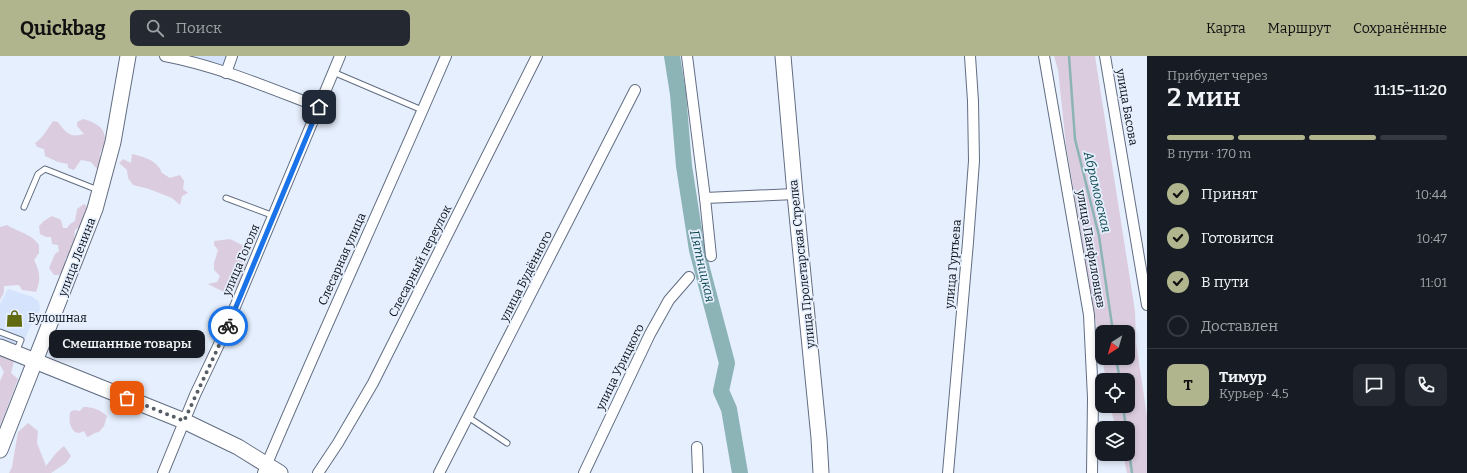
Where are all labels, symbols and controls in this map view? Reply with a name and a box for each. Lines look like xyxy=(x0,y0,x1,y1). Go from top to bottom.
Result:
search box xyxy=(130,10,410,46)
text: Quickbag xyxy=(20,17,106,40)
icon: search xyxy=(144,17,166,39)
text: Поиск xyxy=(176,19,222,37)
text: Карта xyxy=(1206,20,1246,37)
text: Маршрут xyxy=(1268,20,1331,37)
text: Сохранённые xyxy=(1353,20,1447,37)
street label: улица Басова xyxy=(1113,66,1141,147)
text: Прибудет через xyxy=(1167,68,1268,83)
text: 11:15–11:20 xyxy=(1374,81,1447,99)
text: 2 мин xyxy=(1167,82,1241,113)
pin xyxy=(302,90,336,124)
icon: home xyxy=(308,96,330,118)
text: В пути · 170 m xyxy=(1167,146,1251,161)
water label: Абрамовская xyxy=(1081,149,1114,234)
street label: улица Пролетарская Стрелка xyxy=(786,178,818,350)
icon: check xyxy=(1167,183,1189,205)
text: Принят xyxy=(1201,185,1257,203)
text: 10:44 xyxy=(1415,187,1447,202)
street label: улица Панфиловцев xyxy=(1074,188,1108,309)
street label: Слесарный переулок xyxy=(386,203,454,319)
street label: Слесарная улица xyxy=(315,210,369,308)
street label: улица Ленина xyxy=(55,215,99,299)
street label: улица Гуртьева xyxy=(942,218,964,310)
street label: улица Гоголя xyxy=(219,222,262,299)
icon: check xyxy=(1167,227,1189,249)
street label: улица Будённого xyxy=(497,228,555,325)
water label: Пятницкая xyxy=(687,229,718,304)
text: Готовится xyxy=(1201,229,1274,247)
text: 10:47 xyxy=(1417,231,1447,246)
icon: check xyxy=(1167,271,1189,293)
text: В пути xyxy=(1201,273,1249,291)
text: 11:01 xyxy=(1420,275,1447,290)
courier xyxy=(208,306,248,346)
shop icon: Булошная xyxy=(5,308,25,328)
place label: Булошная xyxy=(28,311,87,325)
icon: bike xyxy=(217,315,239,337)
text: Доставлен xyxy=(1201,317,1278,335)
street label: улица Урицкого xyxy=(593,322,647,413)
north arrow xyxy=(1095,325,1135,365)
map controls xyxy=(1095,325,1135,461)
callout: Смешанные товары xyxy=(49,330,205,358)
text: Смешанные товары xyxy=(62,336,192,351)
button: chat xyxy=(1353,364,1395,406)
button: phone xyxy=(1405,364,1447,406)
text: Тимур xyxy=(1219,368,1267,386)
button: locate xyxy=(1095,373,1135,413)
text: Т xyxy=(1183,376,1193,394)
pin xyxy=(110,381,144,415)
text: Курьер · 4.5 xyxy=(1219,386,1289,401)
icon: bag xyxy=(116,387,138,409)
button: layers xyxy=(1095,421,1135,461)

